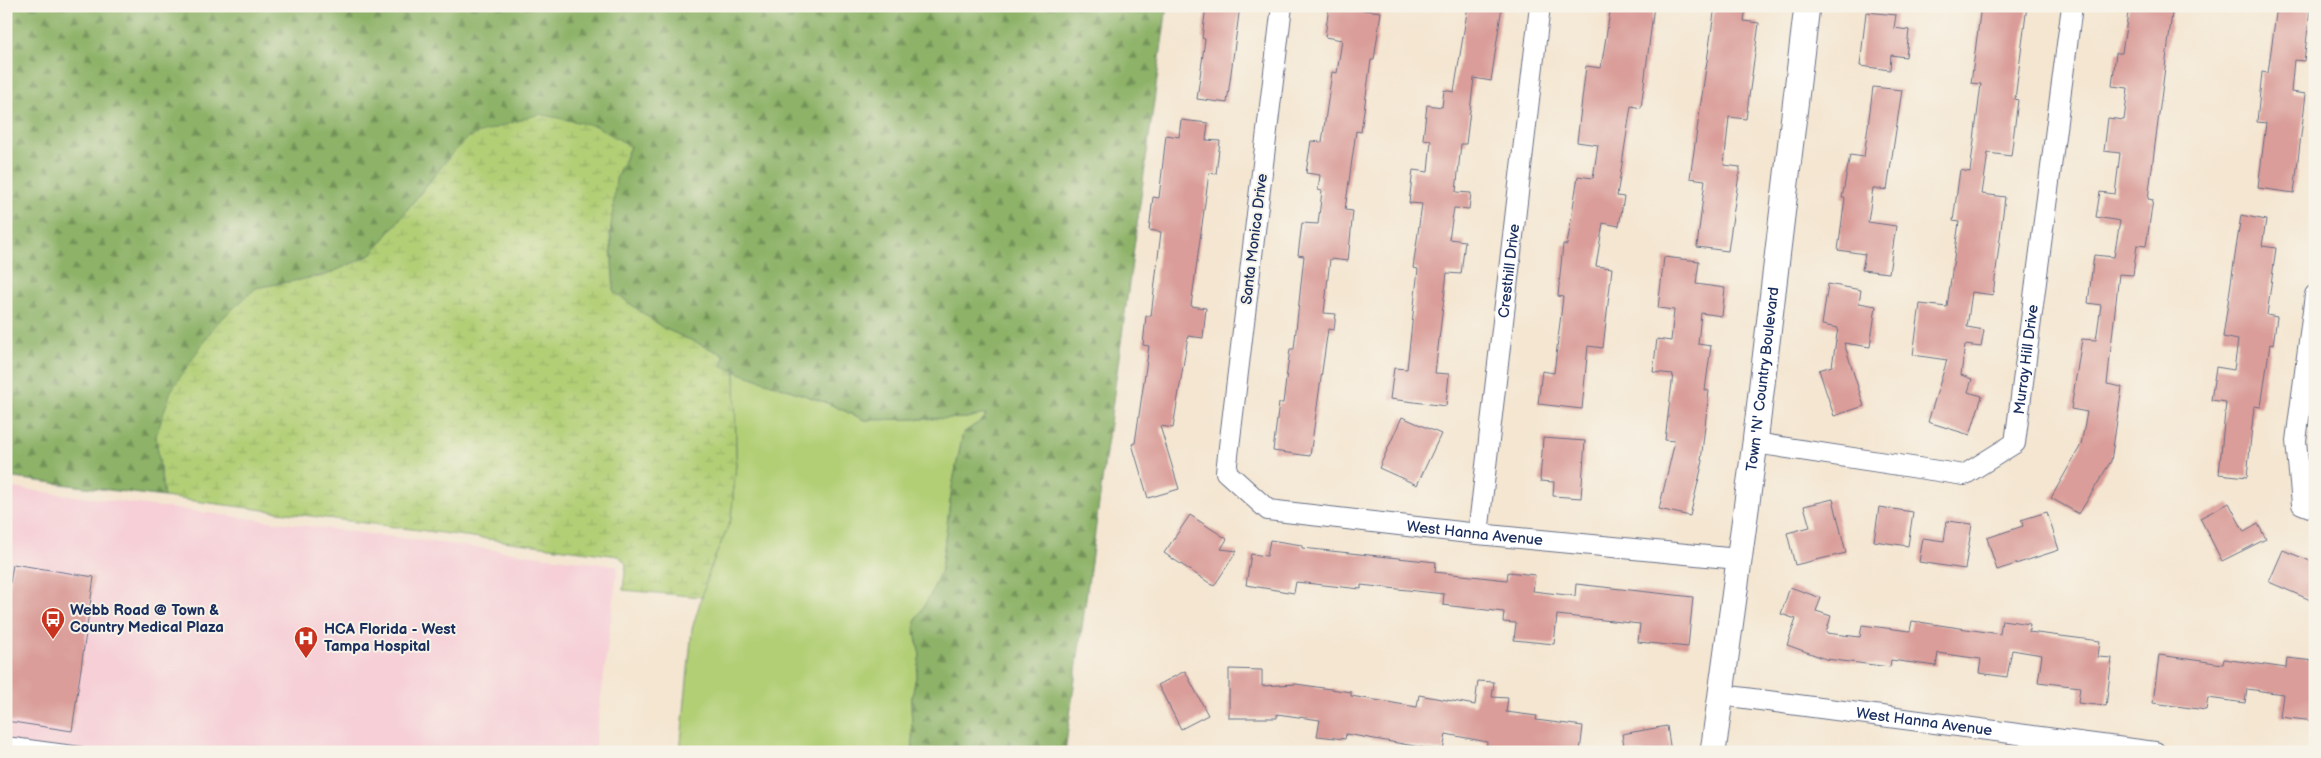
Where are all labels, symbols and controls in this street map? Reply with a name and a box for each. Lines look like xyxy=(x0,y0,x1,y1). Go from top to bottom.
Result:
street label: Santa Monica Drive xyxy=(1237,172,1272,306)
street label: Cresthill Drive xyxy=(1494,223,1524,319)
street label: Town 'N' Country Boulevard xyxy=(1742,286,1783,473)
street label: Murray Hill Drive xyxy=(2010,303,2043,416)
street label: West Hanna Avenue xyxy=(1405,517,1544,550)
place label: Webb Road @ Town & Country Medical Plaza xyxy=(70,601,224,637)
bus stop icon: Webb Road @ Town & Country Medical Plaza xyxy=(40,606,66,640)
place label: HCA Florida - West Tampa Hospital xyxy=(324,620,456,656)
hospital icon: HCA Florida - West Tampa Hospital xyxy=(293,625,319,659)
street label: West Hanna Avenue xyxy=(1855,704,1994,741)

